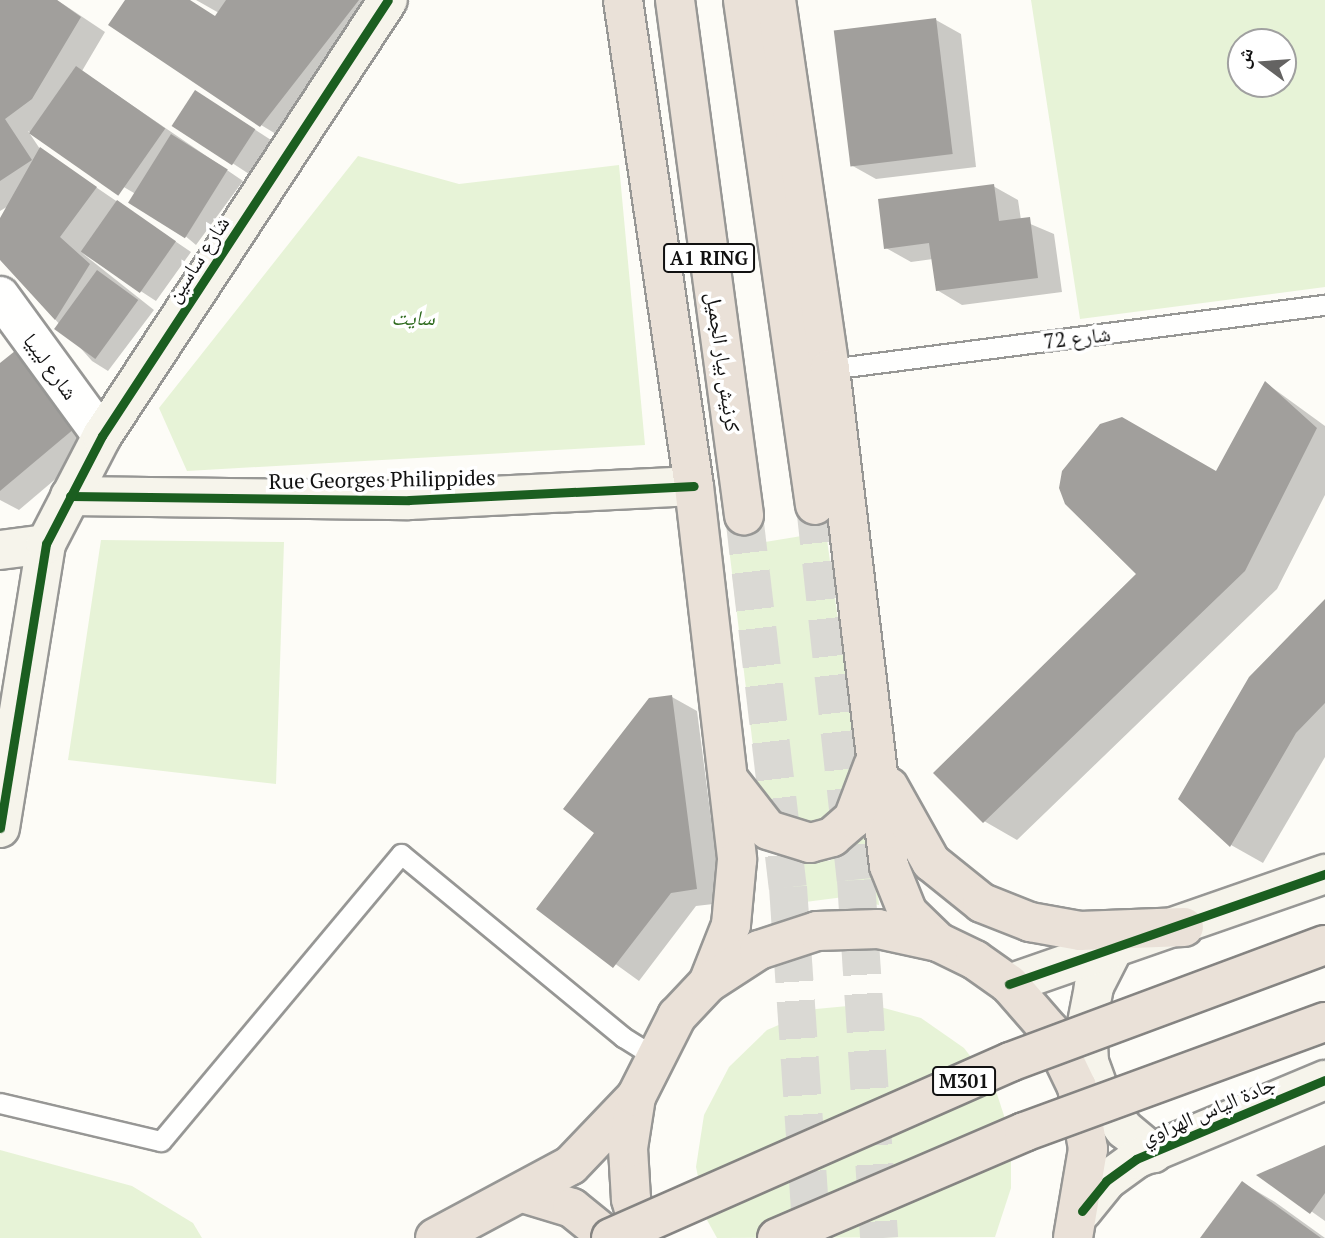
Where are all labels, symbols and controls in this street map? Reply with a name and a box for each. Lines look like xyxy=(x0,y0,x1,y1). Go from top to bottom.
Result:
north arrow xyxy=(1227,28,1297,98)
text: ش xyxy=(1228,44,1258,71)
street label: شارع ساسين xyxy=(160,211,234,307)
road number: A1 RING xyxy=(662,242,756,274)
street label: كرنيش بيار الجميل xyxy=(702,290,746,434)
park label: سايت xyxy=(391,304,435,330)
street label: شارع 72 xyxy=(1042,320,1112,354)
street label: شارع ليبيا xyxy=(18,328,84,404)
street label: Rue Georges Philippides xyxy=(268,464,496,494)
road number: M301 xyxy=(931,1065,997,1096)
street label: جادة الياس الهراوي xyxy=(1137,1070,1279,1150)

